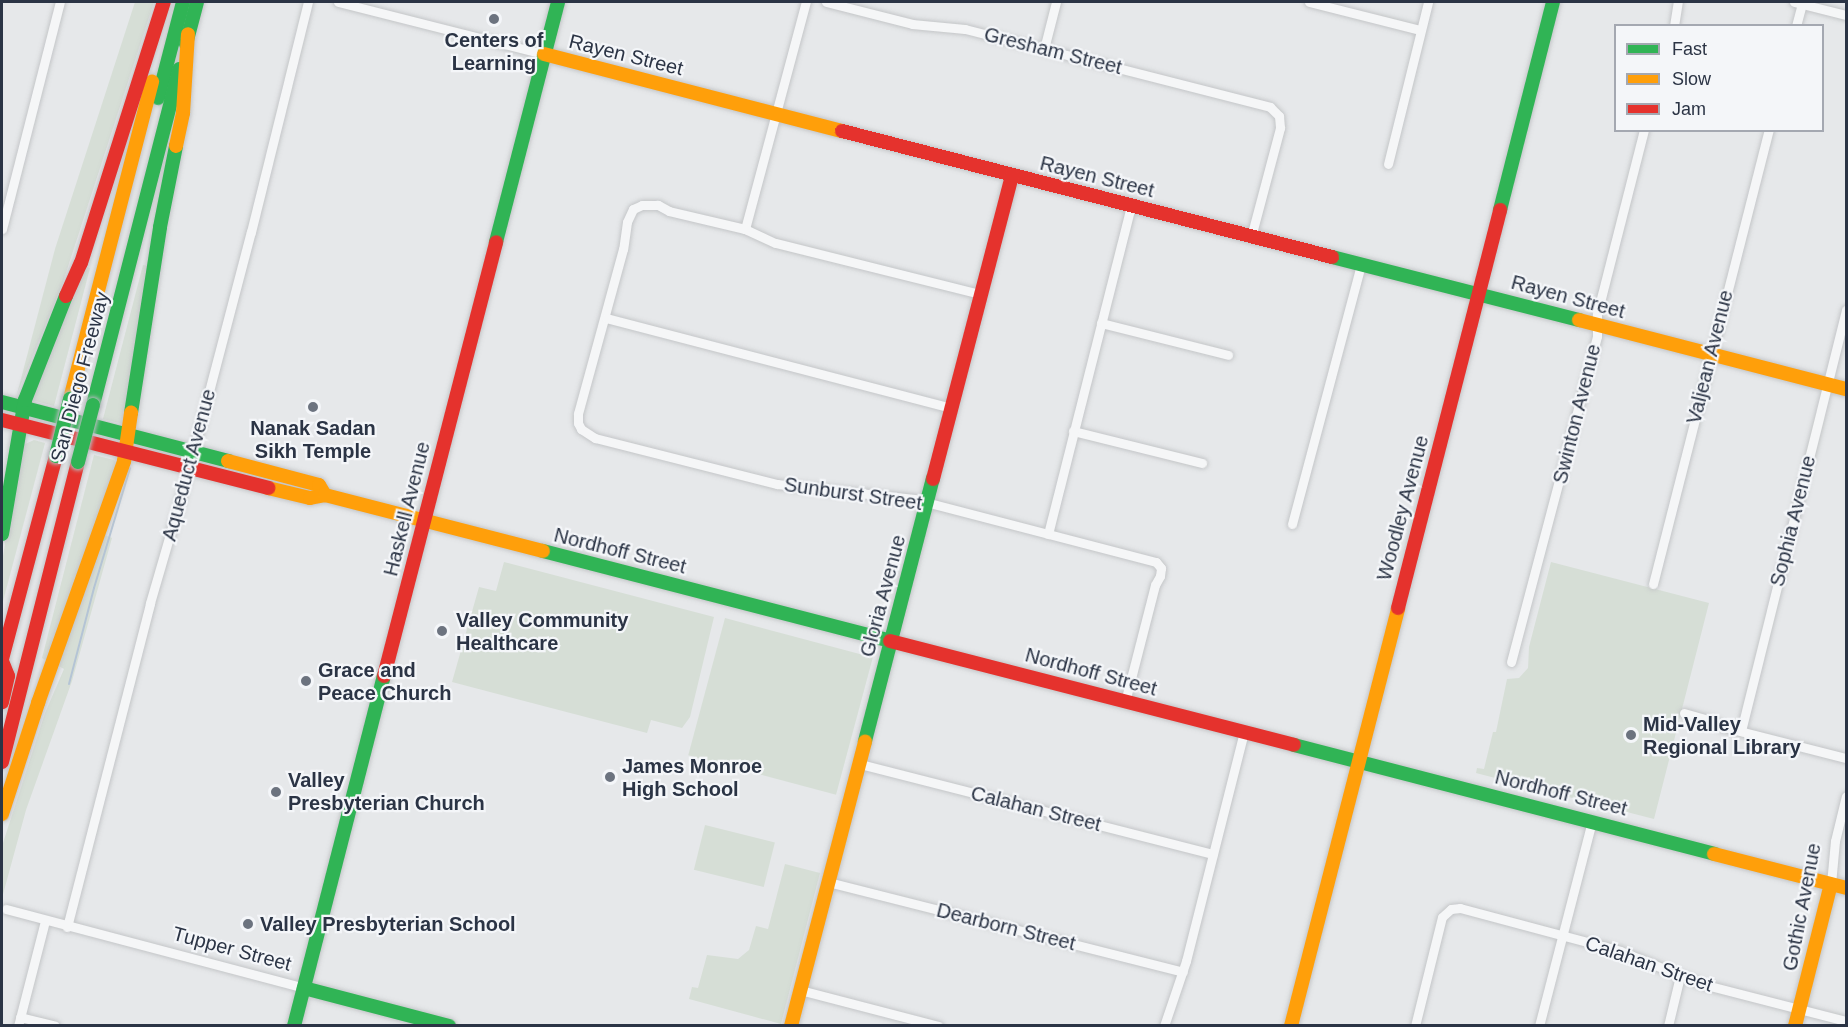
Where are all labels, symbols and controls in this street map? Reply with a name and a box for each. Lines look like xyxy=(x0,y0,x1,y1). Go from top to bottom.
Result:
marker: Centers of Learning xyxy=(487,12,501,26)
street label: Gresham Street xyxy=(982,22,1124,80)
legend xyxy=(1614,24,1824,132)
place label: Centers of Learning xyxy=(445,28,543,75)
street label: Rayen Street xyxy=(566,29,686,81)
text: Fast xyxy=(1672,39,1707,59)
text: Slow xyxy=(1672,69,1711,89)
text: Jam xyxy=(1672,99,1706,119)
street label: Rayen Street xyxy=(1037,151,1157,203)
street label: Rayen Street xyxy=(1509,270,1627,324)
street label: Valjean Avenue xyxy=(1682,287,1738,427)
street label: San Diego Freeway xyxy=(46,289,114,465)
street label: Swinton Avenue xyxy=(1548,341,1606,487)
street label: Aqueduct Avenue xyxy=(157,386,221,544)
marker: Nanak Sadan Sikh Temple xyxy=(306,400,320,414)
place label: Nanak Sadan Sikh Temple xyxy=(250,416,376,463)
street label: Woodley Avenue xyxy=(1372,432,1434,584)
street label: Haskell Avenue xyxy=(379,439,435,579)
street label: Sophia Avenue xyxy=(1765,452,1821,590)
street label: Sunburst Street xyxy=(783,472,923,516)
street label: Nordhoff Street xyxy=(551,523,689,579)
street label: Gloria Avenue xyxy=(855,532,911,660)
place label: Valley Community Healthcare xyxy=(456,608,628,655)
marker: Valley Community Healthcare xyxy=(433,622,451,640)
street label: Nordhoff Street xyxy=(1023,643,1159,701)
place label: Grace and Peace Church xyxy=(318,658,451,705)
marker: Grace and Peace Church xyxy=(299,674,313,688)
place label: Mid-Valley Regional Library xyxy=(1643,712,1801,759)
marker: Mid-Valley Regional Library xyxy=(1624,728,1638,742)
place label: James Monroe High School xyxy=(622,754,762,801)
street label: Nordhoff Street xyxy=(1492,765,1630,821)
place label: Valley Presbyterian Church xyxy=(288,768,485,815)
marker: James Monroe High School xyxy=(603,770,617,784)
street label: Calahan Street xyxy=(968,781,1104,837)
marker: Valley Presbyterian Church xyxy=(269,785,283,799)
street label: Gothic Avenue xyxy=(1778,840,1826,974)
street label: Dearborn Street xyxy=(934,898,1078,956)
place label: Valley Presbyterian School xyxy=(260,912,516,936)
marker: Valley Presbyterian School xyxy=(241,917,255,931)
street label: Tupper Street xyxy=(170,922,294,976)
street label: Calahan Street xyxy=(1582,931,1716,997)

